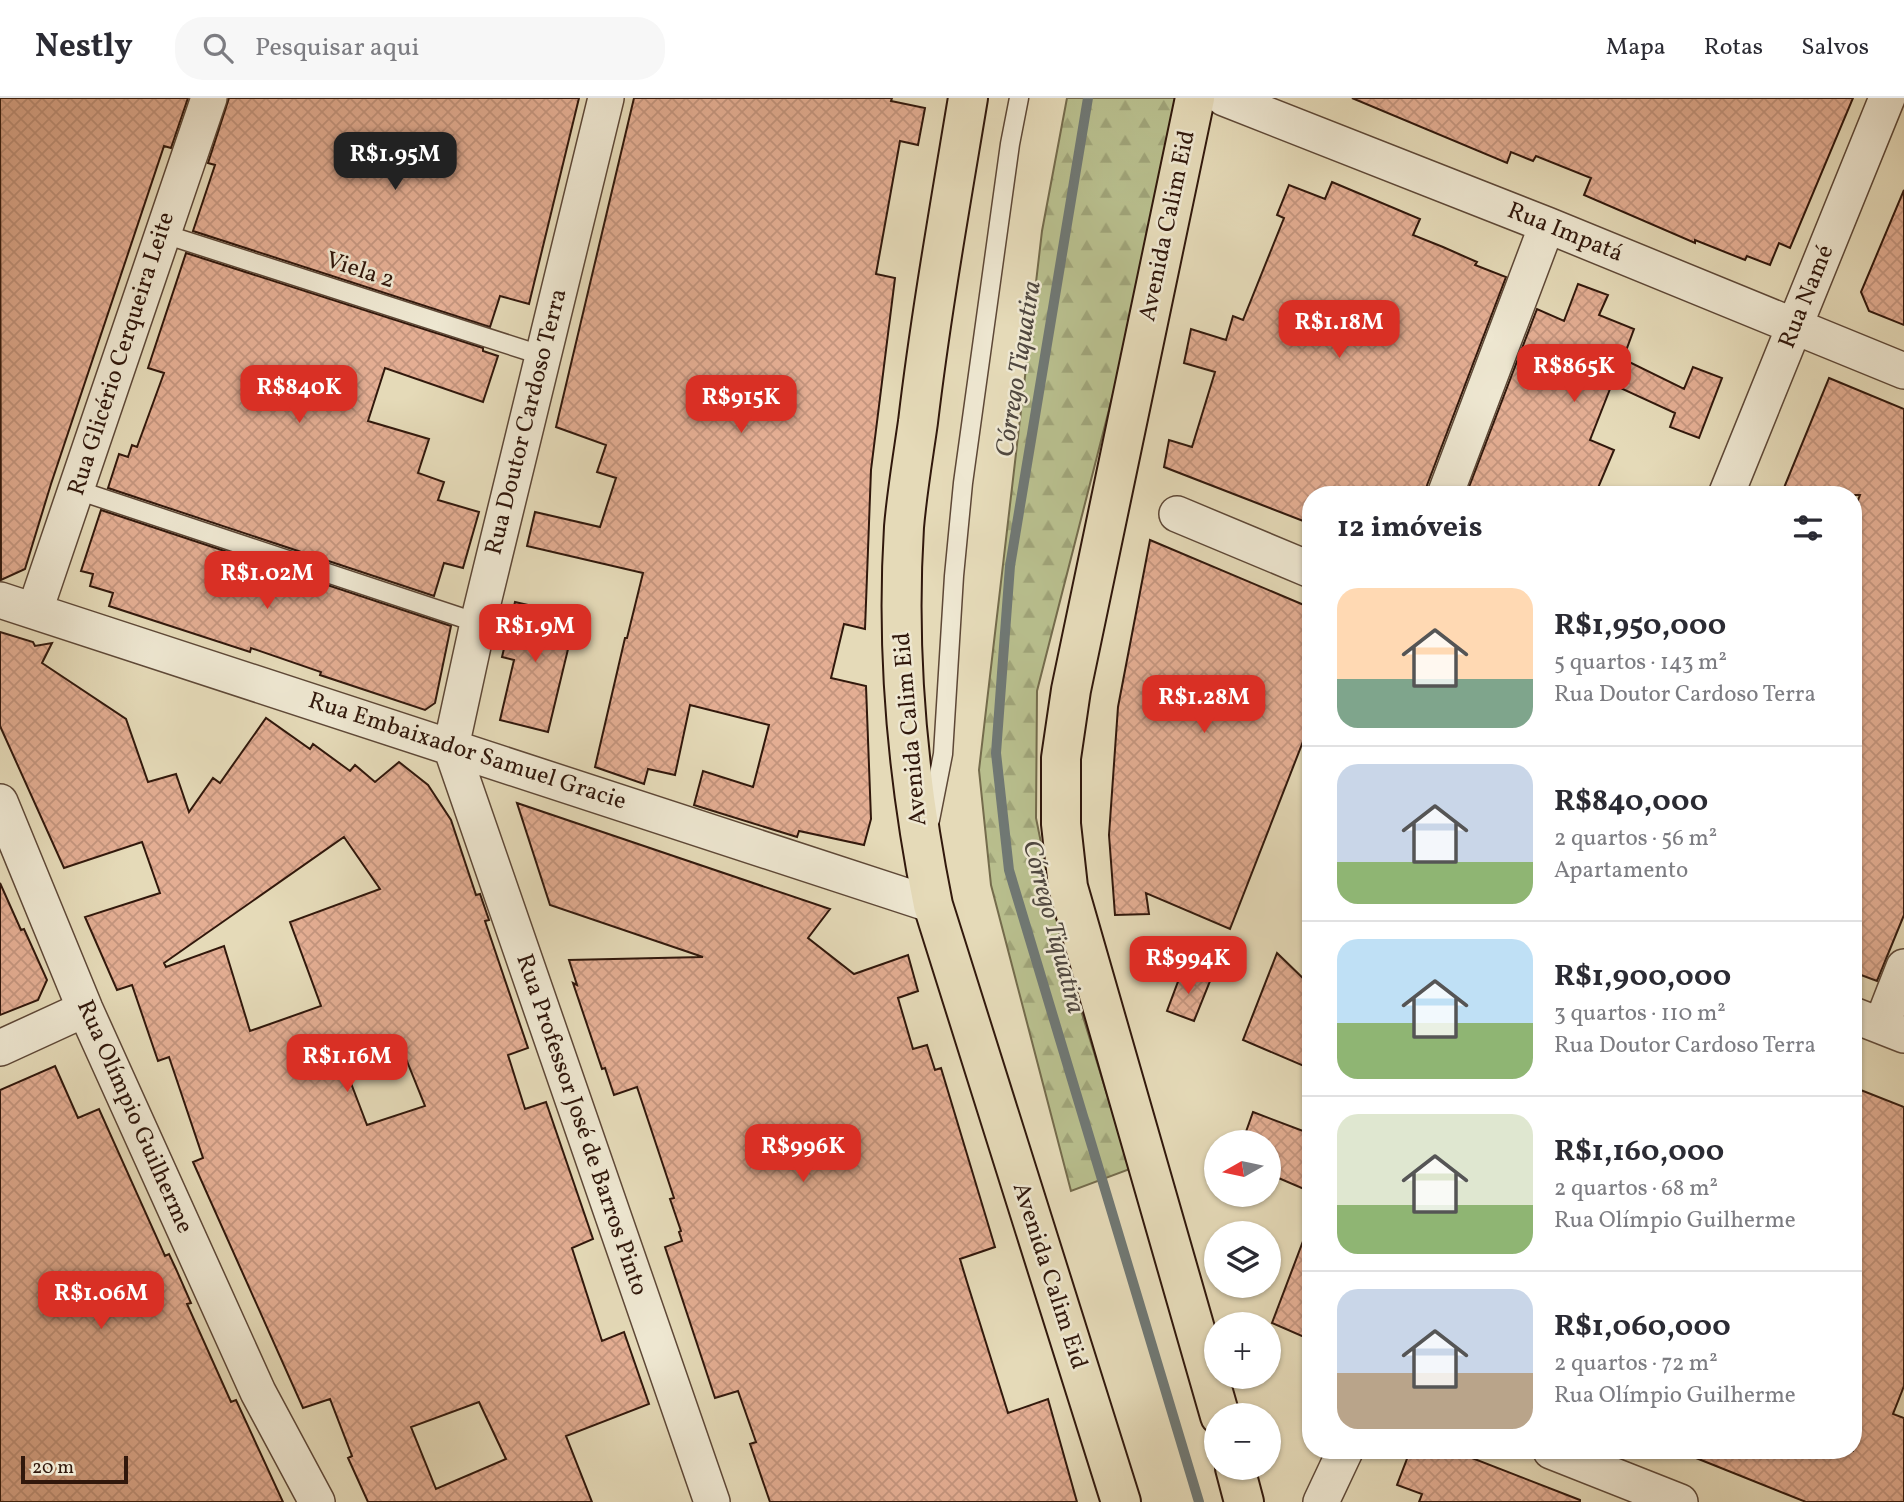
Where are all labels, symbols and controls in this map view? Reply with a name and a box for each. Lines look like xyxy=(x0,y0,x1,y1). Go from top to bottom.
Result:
search box xyxy=(175,17,665,80)
text: Nestly xyxy=(35,25,133,71)
icon: search xyxy=(199,29,237,67)
text: Pesquisar aqui xyxy=(255,30,419,66)
text: Mapa xyxy=(1606,31,1666,65)
text: Rotas xyxy=(1704,31,1763,65)
text: Salvos xyxy=(1801,31,1869,65)
street label: Avenida Calim Eid xyxy=(1131,127,1205,325)
pin: R$1.95M xyxy=(330,132,460,192)
text: R$1.95M xyxy=(350,139,440,171)
street label: Rua Impatá xyxy=(1502,194,1628,272)
street label: Rua Glicério Cerqueira Leite xyxy=(60,208,184,500)
street label: Rua Namé xyxy=(1771,240,1843,354)
street label: Viela 2 xyxy=(321,244,399,298)
water label: Córrego Tiquatira xyxy=(987,278,1051,460)
street label: Rua Doutor Cardoso Terra xyxy=(477,285,577,559)
pin: R$1.18M xyxy=(1274,300,1404,360)
text: R$1.18M xyxy=(1295,307,1383,339)
pin: R$865K xyxy=(1517,344,1631,404)
text: R$865K xyxy=(1533,351,1615,383)
pin: R$840K xyxy=(242,366,356,425)
text: R$840K xyxy=(256,372,342,404)
pin: R$915K xyxy=(684,376,798,435)
text: R$915K xyxy=(702,382,780,414)
text: 12 imóveis xyxy=(1337,507,1483,549)
icon: filters xyxy=(1789,509,1827,547)
pin: R$1.02M xyxy=(202,552,332,611)
text: R$1.02M xyxy=(220,558,314,590)
pin: R$1.9M xyxy=(478,604,592,664)
text: R$1,950,000 xyxy=(1554,605,1726,647)
text: R$1.9M xyxy=(495,611,575,643)
icon: home xyxy=(1393,616,1477,700)
street label: Avenida Calim Eid xyxy=(886,631,936,827)
text: 5 quartos · 143 m² xyxy=(1554,647,1727,679)
pin: R$1.28M xyxy=(1139,676,1269,735)
text: Rua Doutor Cardoso Terra xyxy=(1554,679,1816,711)
text: R$1.28M xyxy=(1158,682,1250,714)
street label: Rua Embaixador Samuel Gracie xyxy=(304,684,630,820)
text: R$840,000 xyxy=(1554,781,1708,823)
icon: home xyxy=(1393,792,1477,876)
text: 2 quartos · 56 m² xyxy=(1554,823,1717,855)
water label: Córrego Tiquatira xyxy=(1013,836,1093,1018)
text: Apartamento xyxy=(1554,855,1688,887)
pin: R$994K xyxy=(1131,936,1245,996)
text: R$994K xyxy=(1146,943,1230,975)
street label: Rua Professor José de Barros Pinto xyxy=(506,950,656,1300)
text: R$1,900,000 xyxy=(1554,956,1731,998)
icon: home xyxy=(1393,967,1477,1051)
street label: Rua Olímpio Guilherme xyxy=(67,995,201,1239)
text: 3 quartos · 110 m² xyxy=(1554,998,1726,1030)
text: Rua Doutor Cardoso Terra xyxy=(1554,1030,1816,1062)
pin: R$1.16M xyxy=(282,1034,412,1094)
text: R$1.16M xyxy=(303,1041,391,1073)
pin: R$996K xyxy=(746,1124,860,1184)
north arrow xyxy=(1204,1130,1281,1208)
map controls xyxy=(1204,1130,1281,1480)
text: R$996K xyxy=(761,1131,845,1163)
text: R$1,160,000 xyxy=(1554,1131,1724,1173)
icon: home xyxy=(1393,1142,1477,1226)
text: 2 quartos · 68 m² xyxy=(1554,1173,1718,1205)
street label: Avenida Calim Eid xyxy=(1003,1178,1095,1374)
text: Rua Olímpio Guilherme xyxy=(1554,1205,1796,1237)
button: layers xyxy=(1204,1221,1281,1298)
pin: R$1.06M xyxy=(36,1272,166,1331)
text: R$1.06M xyxy=(54,1278,148,1310)
text: R$1,060,000 xyxy=(1554,1306,1731,1348)
button: + xyxy=(1204,1312,1281,1389)
icon: home xyxy=(1393,1317,1477,1401)
text: 2 quartos · 72 m² xyxy=(1554,1348,1718,1380)
text: Rua Olímpio Guilherme xyxy=(1554,1380,1796,1412)
button: − xyxy=(1204,1403,1281,1480)
scale bar xyxy=(21,1453,128,1485)
text: 20 m xyxy=(32,1455,74,1481)

